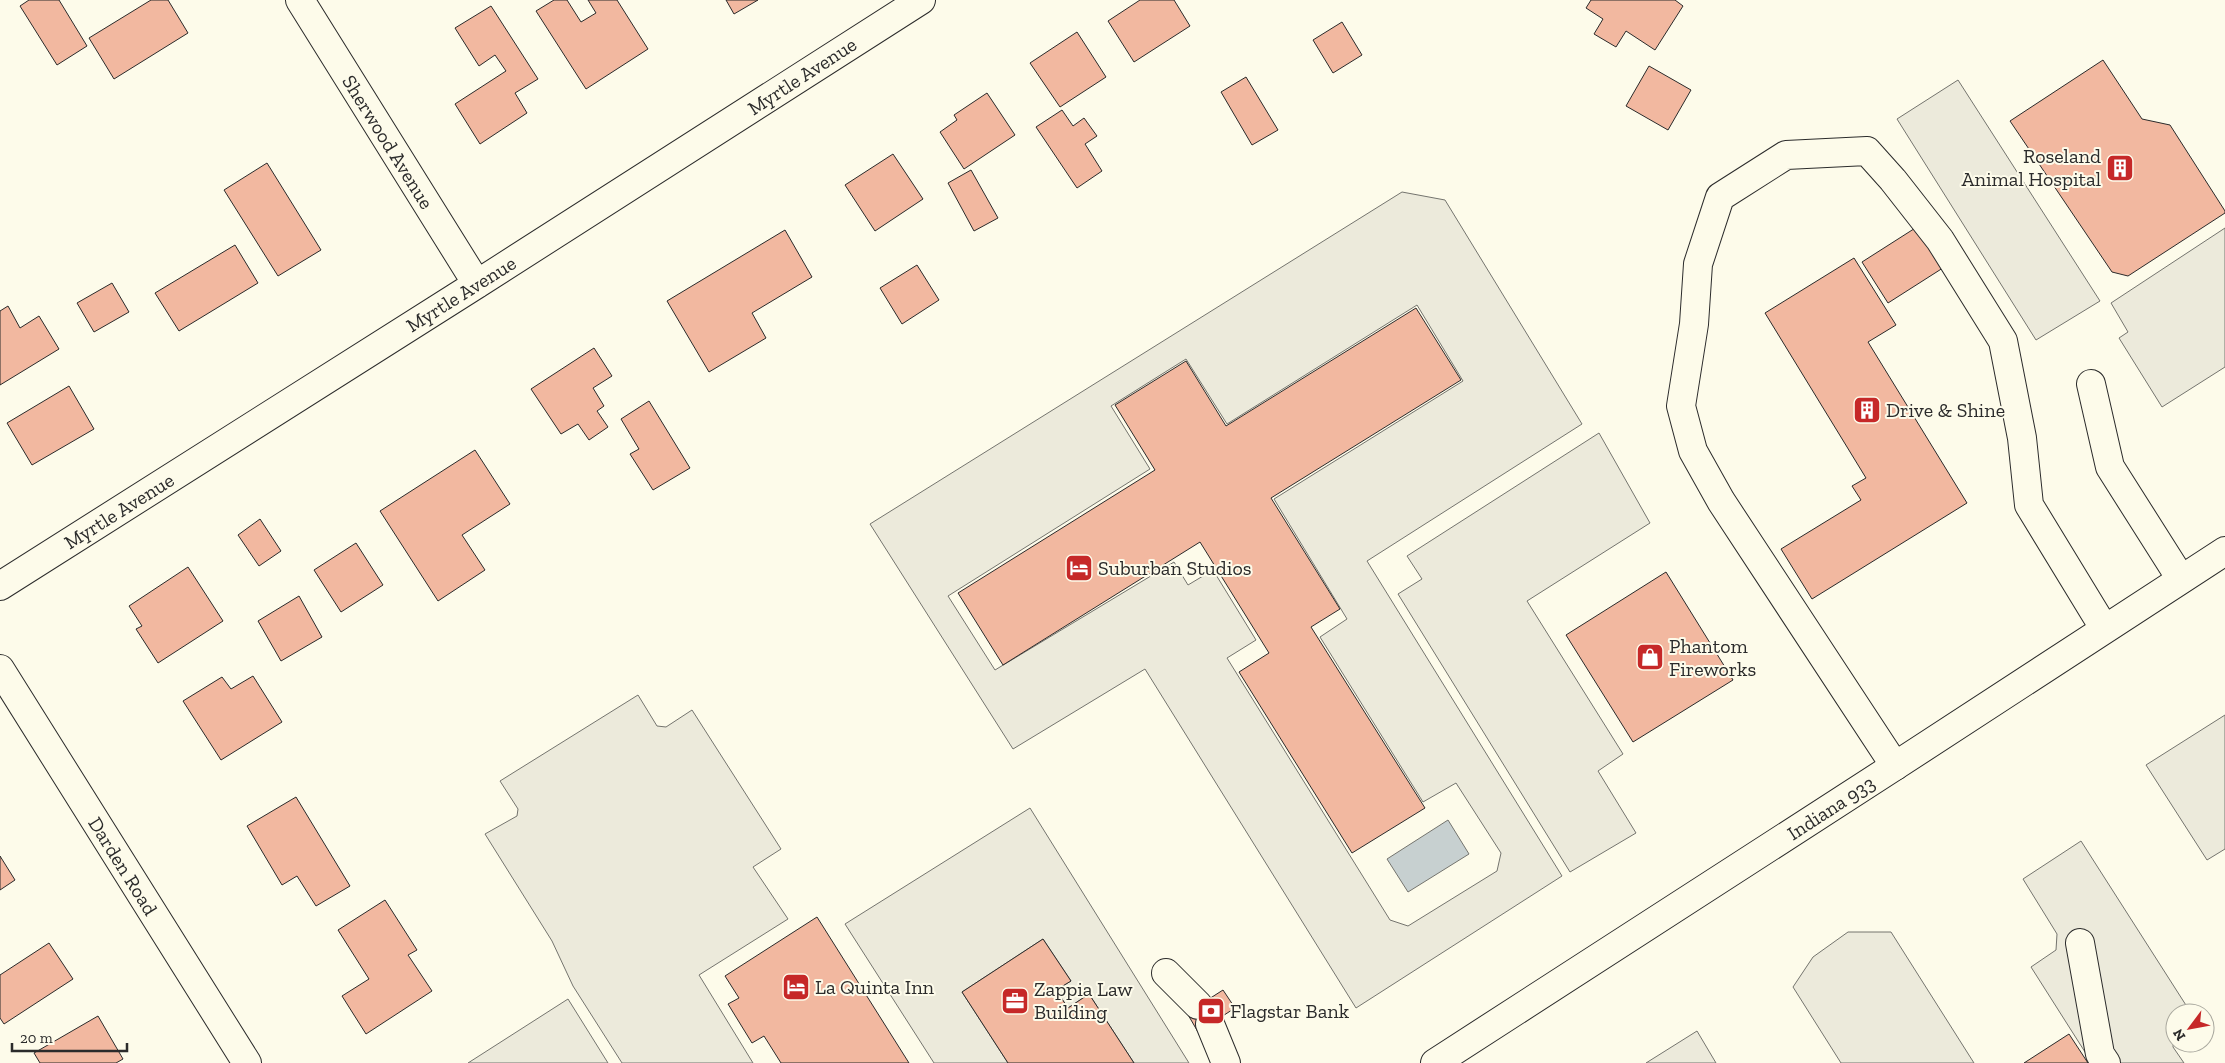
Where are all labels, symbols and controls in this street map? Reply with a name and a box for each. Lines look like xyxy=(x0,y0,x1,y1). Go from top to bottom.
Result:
street label: Myrtle Avenue xyxy=(743,32,861,120)
street label: Sherwood Avenue xyxy=(337,71,439,213)
place label: Roseland Animal Hospital xyxy=(1962,144,2101,191)
building icon: Roseland Animal Hospital xyxy=(2105,153,2135,183)
street label: Myrtle Avenue xyxy=(402,251,520,337)
building icon: Drive & Shine xyxy=(1852,395,1882,425)
place label: Drive & Shine xyxy=(1886,398,2005,422)
street label: Myrtle Avenue xyxy=(60,468,178,554)
hotel icon: Suburban Studios xyxy=(1064,553,1094,583)
place label: Suburban Studios xyxy=(1098,556,1251,580)
place label: Phantom Fireworks xyxy=(1669,634,1756,681)
shop icon: Phantom Fireworks xyxy=(1635,642,1665,672)
street label: Indiana 933 xyxy=(1783,771,1879,845)
street label: Darden Road xyxy=(83,812,163,920)
hotel icon: La Quinta Inn xyxy=(781,972,811,1002)
place label: La Quinta Inn xyxy=(815,975,935,999)
place label: Zappia Law Building xyxy=(1034,977,1133,1024)
office icon: Zappia Law Building xyxy=(1000,986,1030,1016)
bank icon: Flagstar Bank xyxy=(1196,996,1226,1026)
place label: Flagstar Bank xyxy=(1230,999,1350,1023)
north arrow xyxy=(2165,1003,2215,1053)
scale bar xyxy=(12,1020,128,1052)
text: N xyxy=(2169,1025,2189,1044)
text: 20 m xyxy=(20,1029,53,1047)

